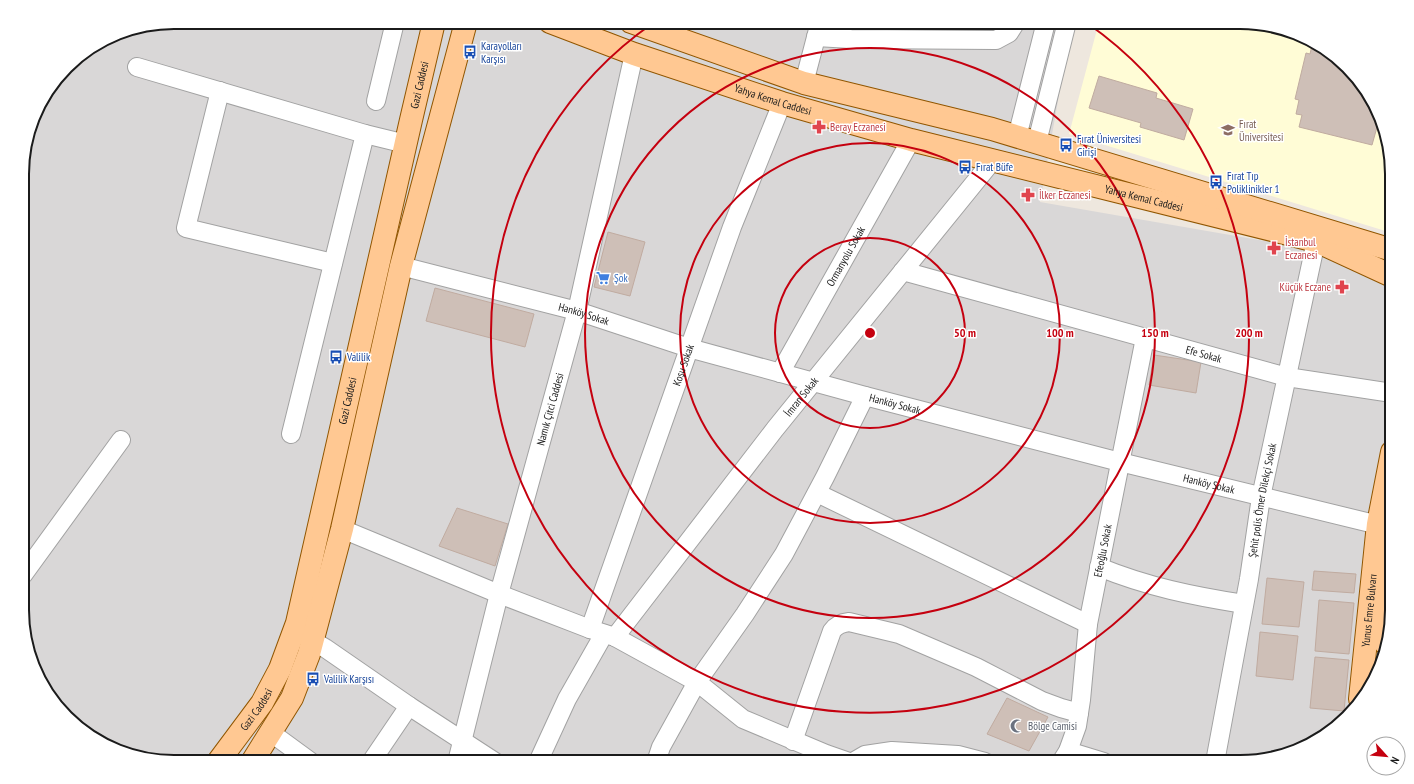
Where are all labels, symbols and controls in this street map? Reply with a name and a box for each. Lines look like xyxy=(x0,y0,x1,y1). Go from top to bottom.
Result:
place label: Karayolları Karşısı xyxy=(481,39,522,66)
bus stop icon: Karayolları Karşısı xyxy=(462,44,478,60)
street label: Gazi Caddesi xyxy=(407,60,432,110)
street label: Yahya Kemal Caddesi xyxy=(733,81,813,118)
place label: Fırat Üniversitesi xyxy=(1239,117,1283,144)
pharmacy icon: Beray Eczanesi xyxy=(811,119,827,135)
place label: Beray Eczanesi xyxy=(830,120,886,134)
school or university icon: Fırat Üniversitesi xyxy=(1220,122,1236,138)
place label: Fırat Üniversitesi Girişi xyxy=(1077,132,1141,159)
bus stop icon: Fırat Üniversitesi Girişi xyxy=(1058,137,1074,153)
bus stop icon: Fırat Büfe xyxy=(957,159,973,175)
place label: Fırat Büfe xyxy=(976,160,1013,174)
place label: Fırat Tıp Poliklinikler 1 xyxy=(1227,169,1279,196)
bus stop icon: Fırat Tıp Poliklinikler 1 xyxy=(1208,174,1224,190)
street label: Yahya Kemal Caddesi xyxy=(1103,182,1184,215)
pharmacy icon: İlker Eczanesi xyxy=(1020,187,1036,203)
place label: İlker Eczanesi xyxy=(1039,188,1091,202)
street label: Ormanyolu Sokak xyxy=(823,223,868,289)
place label: İstanbul Eczanesi xyxy=(1285,235,1317,262)
pharmacy icon: İstanbul Eczanesi xyxy=(1266,240,1282,256)
supermarket icon: Şok xyxy=(595,270,611,286)
place label: Şok xyxy=(614,271,628,285)
pharmacy icon: Küçük Eczane xyxy=(1334,279,1350,295)
place label: Küçük Eczane xyxy=(1280,280,1331,294)
street label: Hanköy Sokak xyxy=(557,300,612,328)
text: 50 m xyxy=(954,325,976,340)
text: 100 m xyxy=(1046,325,1074,340)
text: 150 m xyxy=(1141,325,1169,340)
text: 200 m xyxy=(1235,325,1263,340)
centre of rings xyxy=(863,326,877,340)
street label: Koşu Sokak xyxy=(669,342,697,388)
street label: Efe Sokak xyxy=(1184,342,1224,366)
bus stop icon: Valilik xyxy=(328,349,344,365)
place label: Valilik xyxy=(346,350,371,364)
street label: Namık Çitci Caddesi xyxy=(533,371,567,447)
street label: İmran Sokak xyxy=(781,374,822,419)
street label: Gazi Caddesi xyxy=(335,376,360,426)
street label: Hanköy Sokak xyxy=(868,390,923,417)
street label: Şehit polis Ömer Dilekçi Sokak xyxy=(1245,441,1280,558)
street label: Hanköy Sokak xyxy=(1182,471,1237,497)
street label: Efeoğlu Sokak xyxy=(1091,522,1115,578)
street label: Yunus Emre Bulvarı xyxy=(1358,573,1380,648)
bus stop icon: Valilik Karşısı xyxy=(305,671,321,687)
place label: Valilik Karşısı xyxy=(323,672,374,686)
street label: Gazi Caddesi xyxy=(237,686,275,733)
mosque icon: Bölge Camisi xyxy=(1009,718,1025,734)
place label: Bölge Camisi xyxy=(1028,719,1077,733)
north arrow xyxy=(1366,736,1406,776)
text: N xyxy=(1387,755,1402,766)

